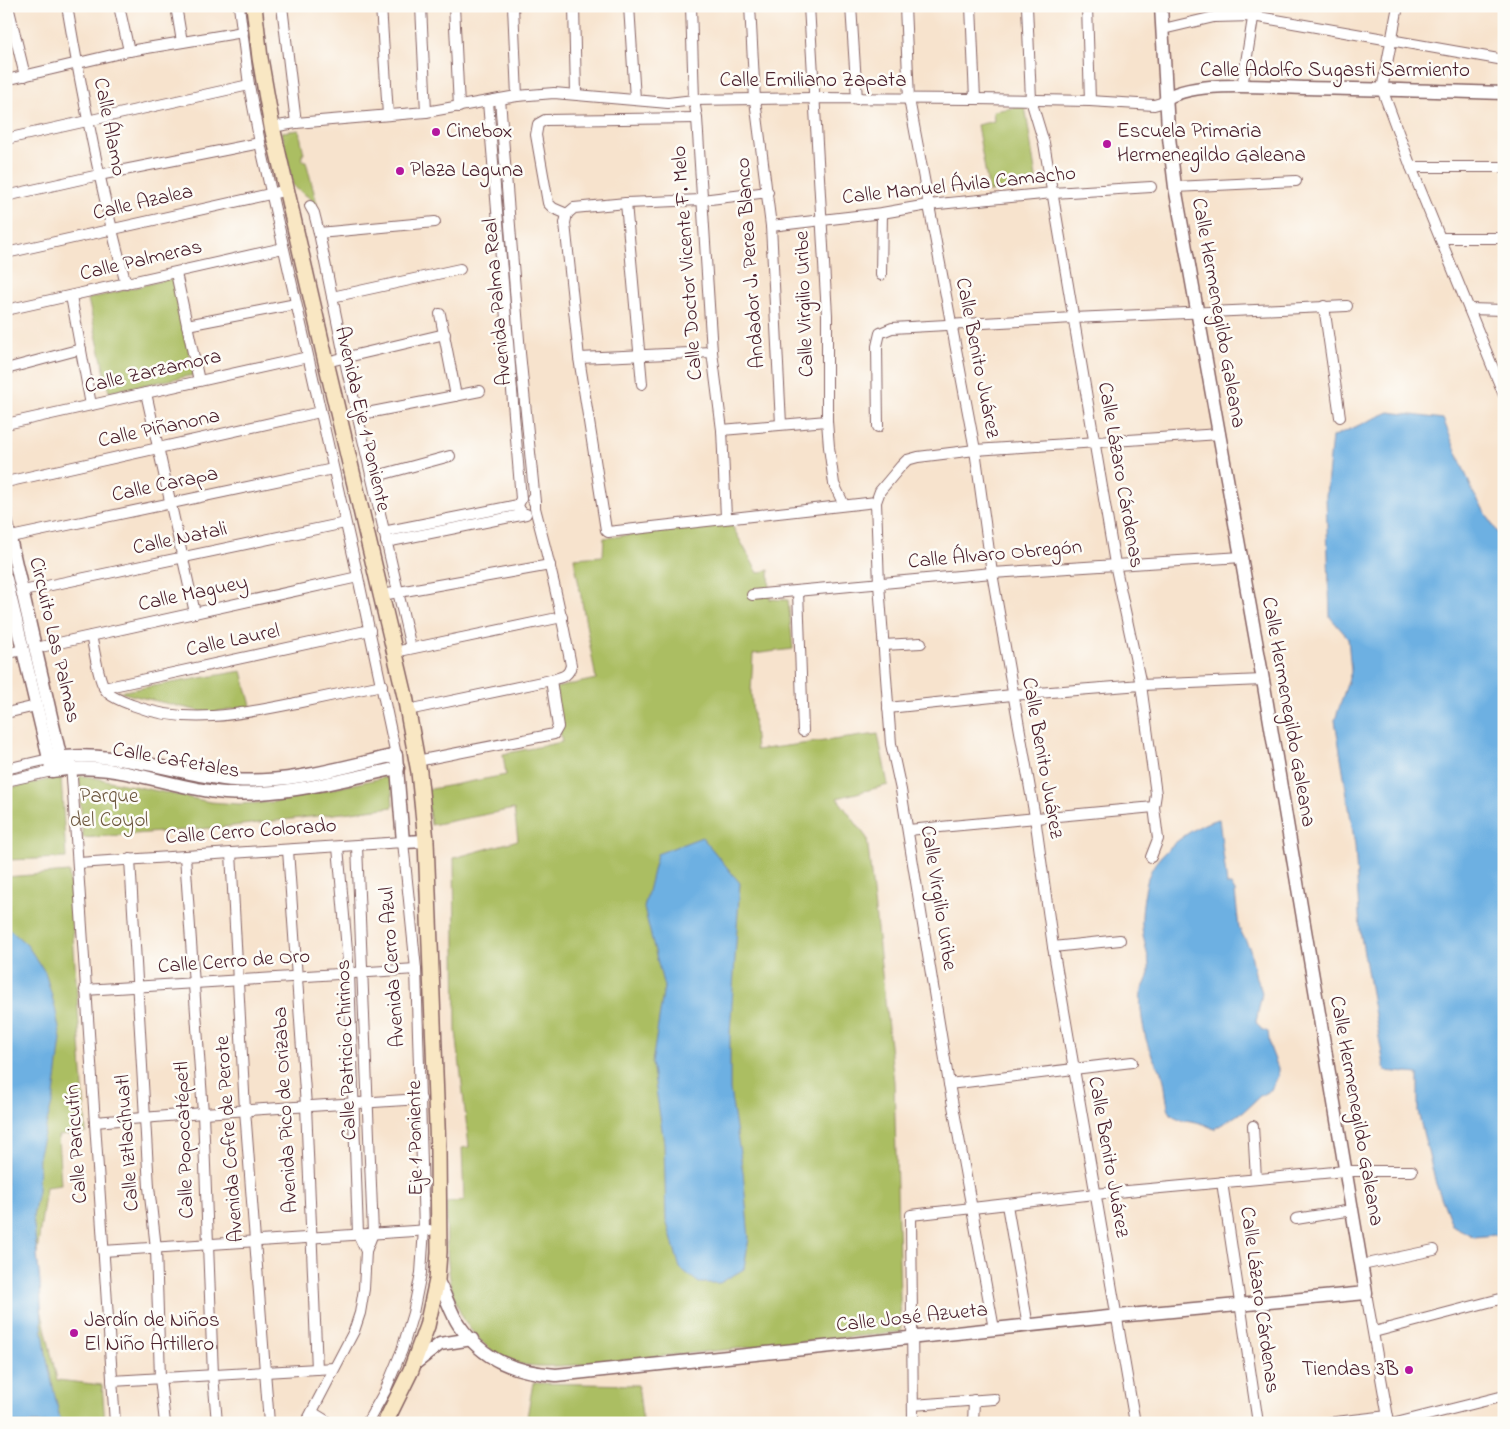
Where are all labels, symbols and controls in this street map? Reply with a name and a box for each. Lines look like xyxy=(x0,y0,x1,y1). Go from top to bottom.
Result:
street label: Calle Adolfo Sugasti Sarmiento xyxy=(1200,56,1470,88)
street label: Calle Emiliano Zapata xyxy=(720,66,906,96)
street label: Calle Álamo xyxy=(85,75,134,179)
place label: Cinebox xyxy=(446,117,513,147)
place label: Escuela Primaria Hermenegildo Galeana xyxy=(1117,117,1306,173)
marker: Cinebox xyxy=(430,126,442,138)
marker: Escuela Primaria Hermenegildo Galeana xyxy=(1101,138,1113,150)
street label: Calle Doctor Vicente F. Melo xyxy=(665,145,711,381)
place label: Plaza Laguna xyxy=(410,156,523,188)
street label: Andador J. Perea Blanco xyxy=(729,156,773,370)
street label: Calle Manuel Ávila Camacho xyxy=(841,158,1077,213)
marker: Plaza Laguna xyxy=(394,165,406,177)
street label: Calle Azalea xyxy=(90,177,196,229)
street label: Calle Hermenegildo Galeana xyxy=(1181,195,1253,431)
street label: Avenida Palma Real xyxy=(476,217,520,387)
street label: Calle Virgilio Uribe xyxy=(787,230,825,378)
street label: Calle Palmeras xyxy=(77,232,205,290)
street label: Calle Benito Juárez xyxy=(947,275,1007,441)
street label: Avenida Eje 1 Poniente xyxy=(326,323,398,515)
street label: Calle Zarzamora xyxy=(82,342,224,402)
street label: Calle Lázaro Cárdenas xyxy=(1089,380,1151,570)
street label: Calle Piñanona xyxy=(95,401,223,457)
street label: Calle Carapa xyxy=(109,459,221,511)
street label: Calle Natali xyxy=(130,514,230,564)
street label: Calle Álvaro Obregón xyxy=(907,531,1084,580)
street label: Circuito Las Palmas xyxy=(20,554,88,726)
street label: Calle Maguey xyxy=(136,568,251,622)
street label: Calle Hermenegildo Galeana xyxy=(1251,594,1323,830)
street label: Calle Laurel xyxy=(183,616,283,666)
street label: Calle Benito Juárez xyxy=(1013,675,1071,841)
street label: Calle Cafetales xyxy=(110,735,242,787)
park label: Parque del Coyol xyxy=(70,782,148,838)
street label: Calle Cerro Colorado xyxy=(164,811,338,853)
street label: Calle Virgilio Uribe xyxy=(910,823,964,974)
street label: Avenida Cerro Azul xyxy=(372,886,414,1048)
street label: Calle Cerro de Oro xyxy=(157,942,311,982)
street label: Calle Patricio Chirinos xyxy=(329,959,365,1141)
street label: Calle Hermenegildo Galeana xyxy=(1319,993,1391,1229)
street label: Avenida Pico de Orizaba xyxy=(266,1006,306,1214)
street label: Avenida Cofre de Perote xyxy=(208,1034,252,1243)
street label: Calle Popocatépetl xyxy=(167,1061,203,1219)
street label: Calle Iztlacíhuatl xyxy=(108,1074,148,1212)
street label: Calle Benito Juárez xyxy=(1079,1074,1137,1240)
street label: Eje 1 Poniente xyxy=(400,1079,432,1196)
street label: Calle Paricutín xyxy=(58,1083,96,1205)
street label: Calle Lázaro Cárdenas xyxy=(1231,1205,1287,1395)
street label: Calle José Azueta xyxy=(835,1295,989,1341)
place label: Jardín de Niños El Niño Artillero xyxy=(84,1306,220,1360)
marker: Jardín de Niños El Niño Artillero xyxy=(68,1327,80,1339)
place label: Tiendas 3B xyxy=(1302,1355,1399,1385)
marker: Tiendas 3B xyxy=(1403,1364,1415,1376)

